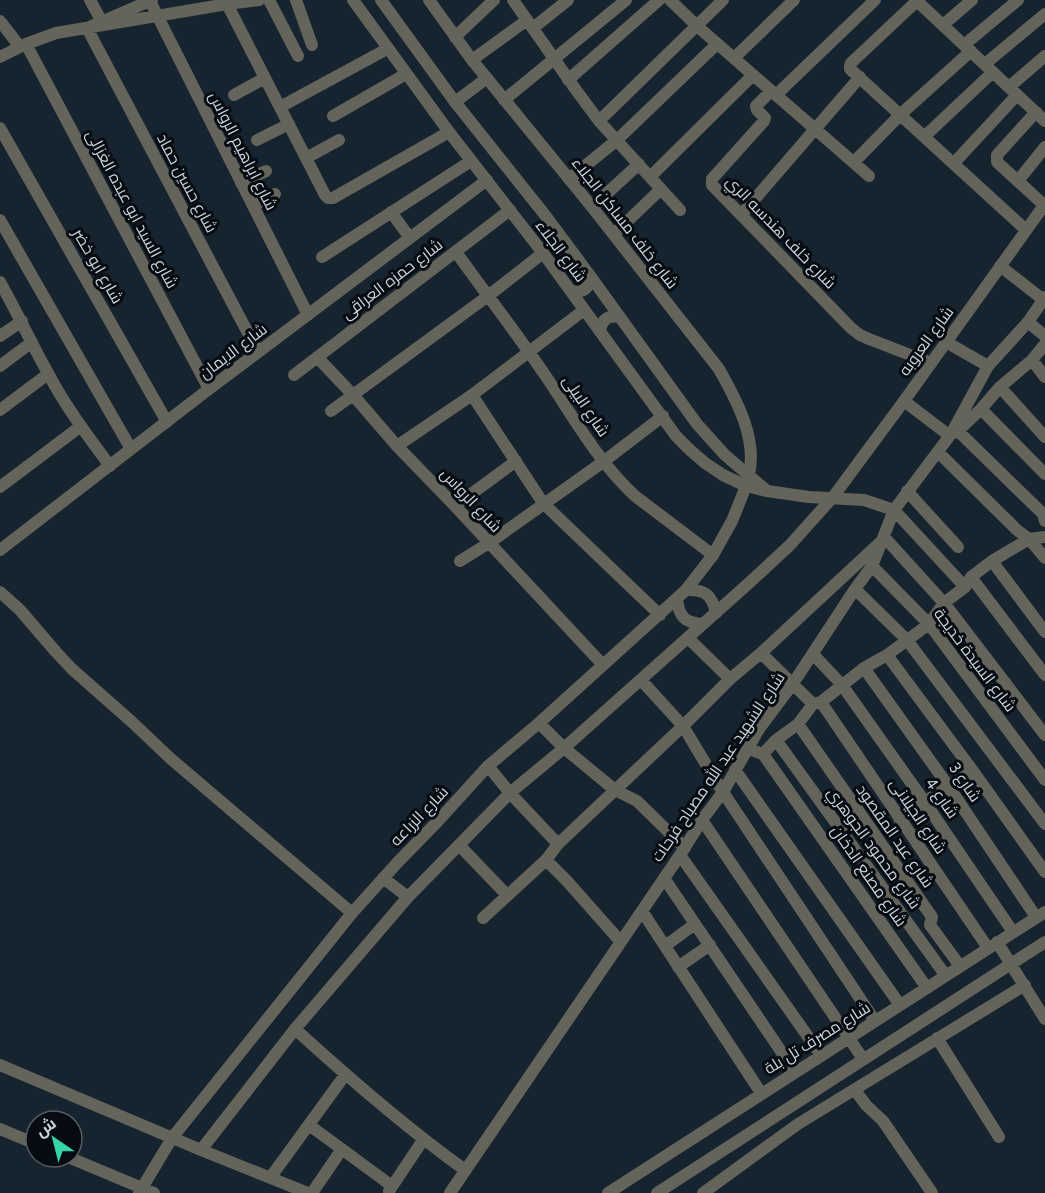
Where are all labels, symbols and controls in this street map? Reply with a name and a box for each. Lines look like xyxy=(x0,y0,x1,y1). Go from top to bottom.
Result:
street label: شارع ابراهيم الرواس xyxy=(203,89,281,214)
street label: شارع السيد ابو عبده الغزالى xyxy=(80,127,182,292)
street label: شارع حسين حماد xyxy=(151,130,221,237)
street label: شارع خلف مساكن الجلاء xyxy=(566,154,682,294)
street label: شارع خلف هندسه الري xyxy=(719,172,840,295)
street label: شارع الجلاء xyxy=(530,216,590,287)
street label: شارع ابو خضر xyxy=(67,224,127,308)
street label: شارع حمزه العراقى xyxy=(338,235,447,325)
street label: شارع العروبه xyxy=(895,303,959,380)
street label: شارع الايمان xyxy=(195,319,272,384)
street label: شارع البيلى xyxy=(557,372,613,441)
street label: شارع الرواس xyxy=(435,464,506,537)
street label: شارع السيدة خديجة xyxy=(928,605,1020,717)
street label: شارع الشهيد عبد الله مصباح فرحات xyxy=(647,668,790,866)
street label: شارع 3 xyxy=(943,759,985,807)
street label: شارع 4 xyxy=(920,774,963,823)
street label: شارع الجيلانى xyxy=(884,775,950,859)
street label: شارع عبد المقصود xyxy=(851,781,938,893)
street label: شارع الزراعه xyxy=(386,782,454,851)
street label: شارع محمود الجوهري xyxy=(820,783,925,915)
street label: شارع مصنع الدخان xyxy=(825,822,911,931)
street label: شارع مصرف تل بلة xyxy=(760,998,875,1080)
north arrow xyxy=(24,1109,84,1169)
text: ش xyxy=(32,1113,60,1141)

